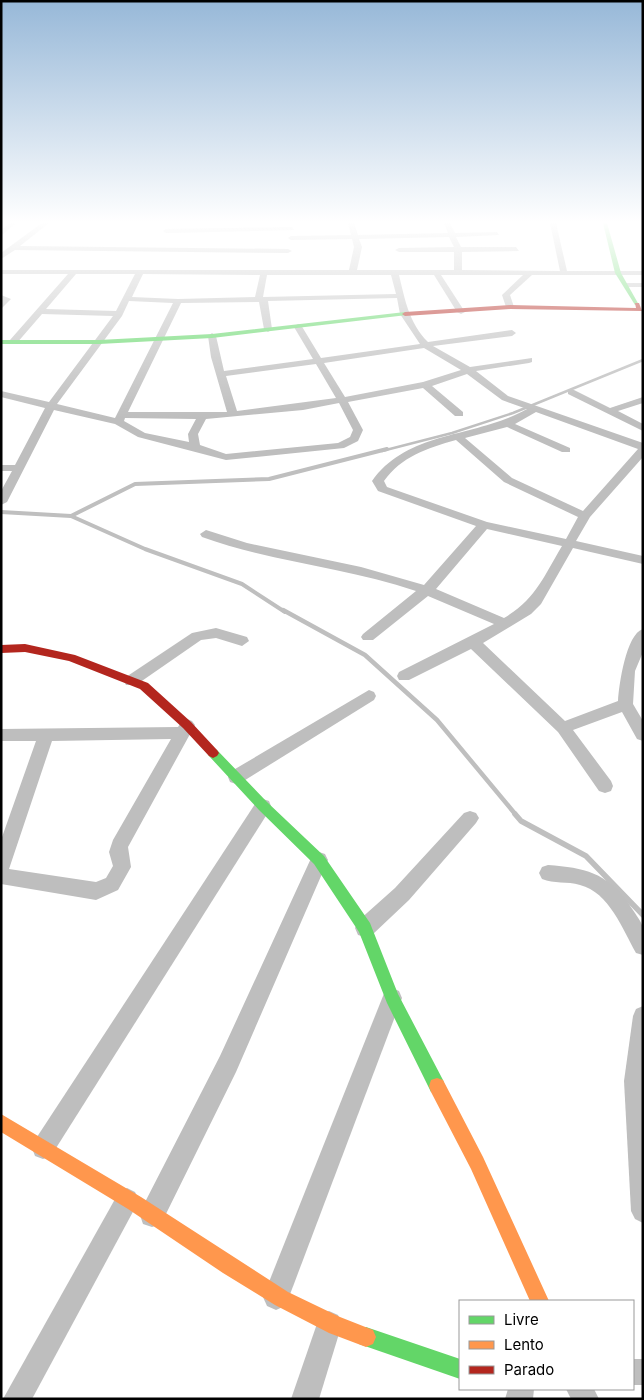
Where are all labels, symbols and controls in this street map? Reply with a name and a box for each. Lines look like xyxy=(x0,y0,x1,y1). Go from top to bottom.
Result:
legend xyxy=(459,1300,634,1390)
text: Livre xyxy=(504,1310,539,1329)
text: Lento xyxy=(504,1335,544,1354)
text: Parado xyxy=(504,1360,554,1379)

